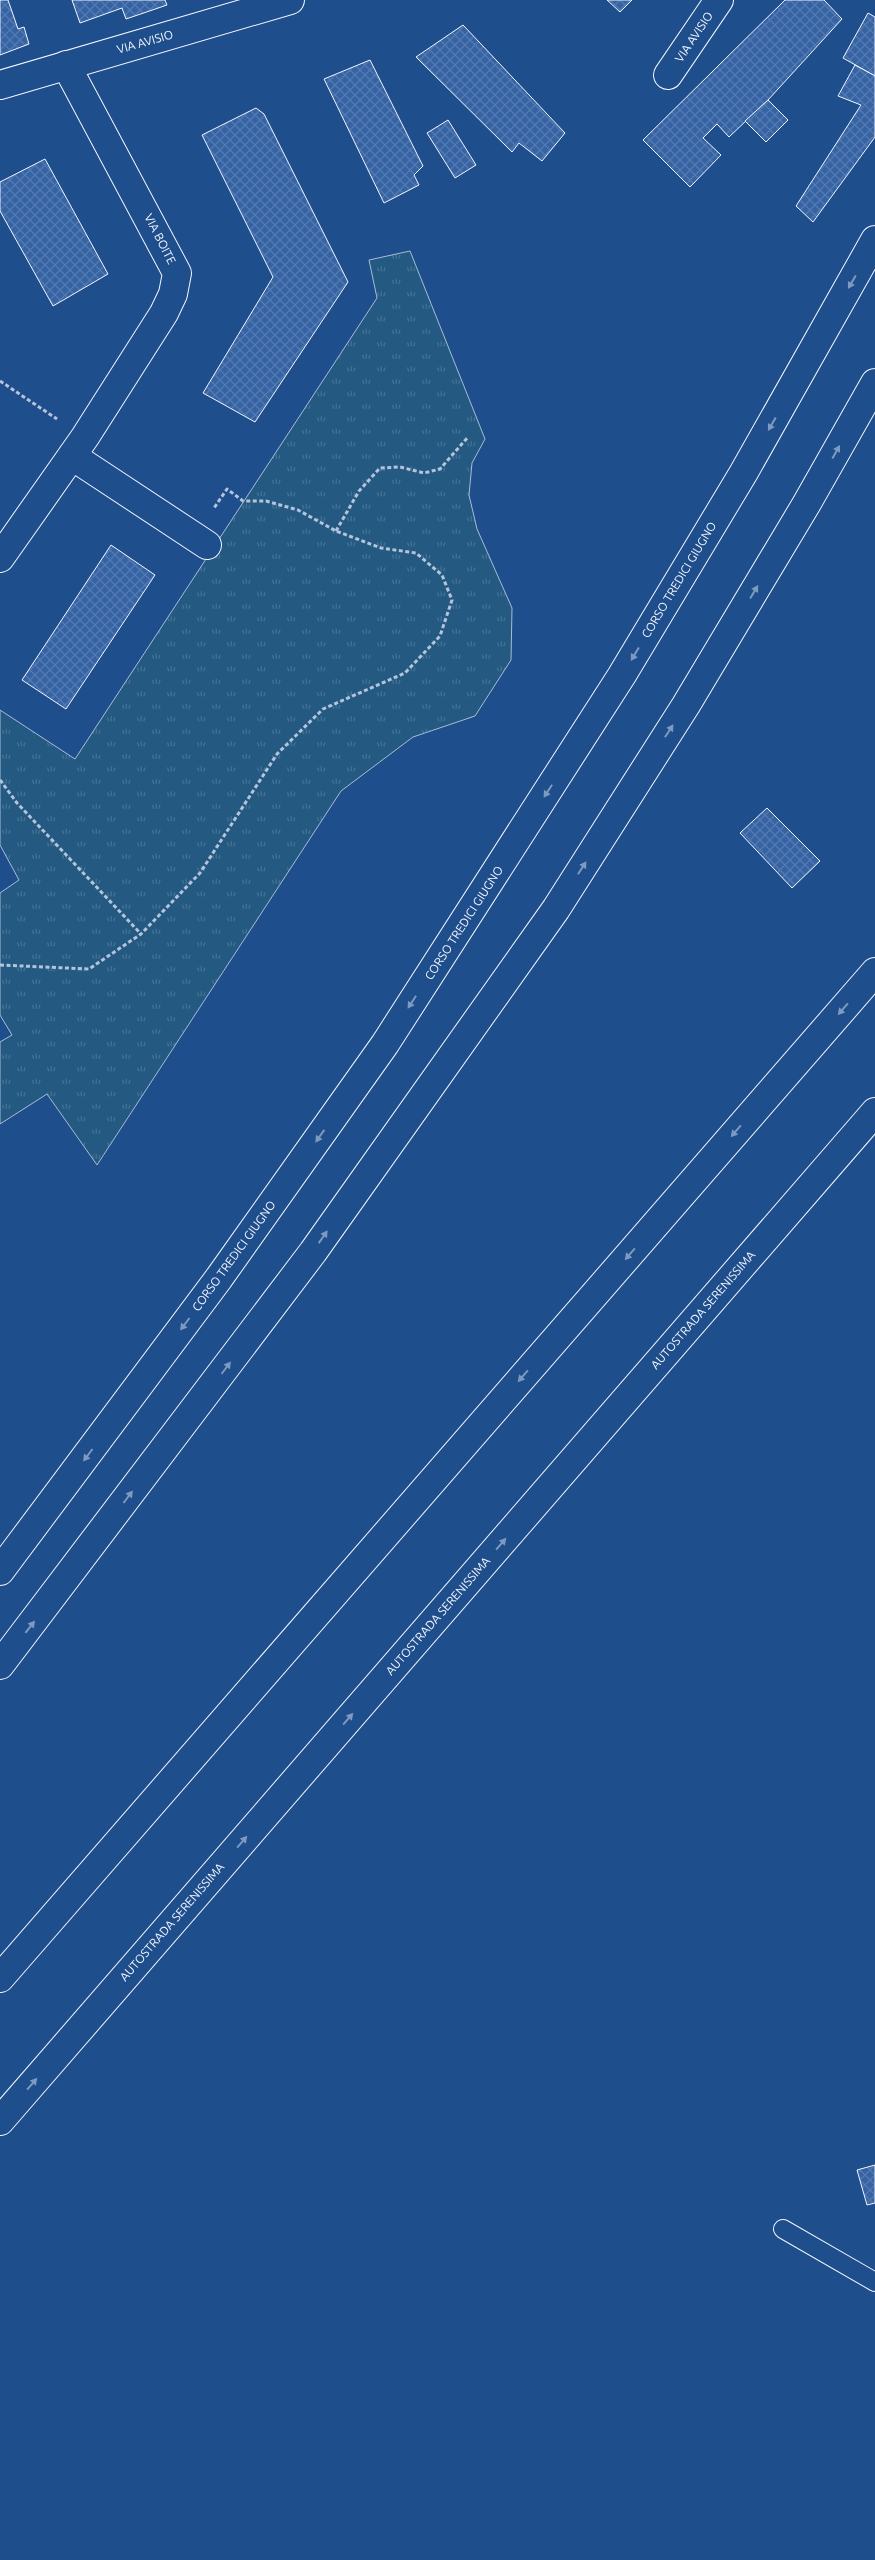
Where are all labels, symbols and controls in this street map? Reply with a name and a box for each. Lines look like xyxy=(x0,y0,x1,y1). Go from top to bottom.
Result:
street label: VIA AVISIO xyxy=(672,9,715,64)
street label: VIA AVISIO xyxy=(115,27,174,56)
street label: VIA BOITE xyxy=(142,211,179,266)
one-way arrow xyxy=(847,276,856,289)
one-way arrow xyxy=(767,417,776,430)
one-way arrow xyxy=(832,444,840,459)
street label: CORSO TREDICI GIUGNO xyxy=(639,519,718,640)
one-way arrow xyxy=(749,585,758,598)
one-way arrow xyxy=(631,647,640,660)
one-way arrow xyxy=(665,724,674,737)
one-way arrow xyxy=(544,785,553,798)
one-way arrow xyxy=(577,861,587,874)
street label: CORSO TREDICI GIUGNO xyxy=(422,863,505,982)
one-way arrow xyxy=(408,995,417,1009)
one-way arrow xyxy=(837,1002,849,1014)
one-way arrow xyxy=(731,1125,742,1138)
one-way arrow xyxy=(315,1129,325,1142)
street label: CORSO TREDICI GIUGNO xyxy=(189,1198,278,1313)
one-way arrow xyxy=(318,1230,328,1244)
one-way arrow xyxy=(624,1247,635,1260)
street label: AUTOSTRADA SERENISSIMA xyxy=(648,1248,758,1371)
one-way arrow xyxy=(180,1318,190,1331)
one-way arrow xyxy=(221,1361,231,1375)
one-way arrow xyxy=(517,1370,529,1382)
one-way arrow xyxy=(82,1448,93,1461)
one-way arrow xyxy=(123,1490,133,1504)
one-way arrow xyxy=(495,1537,506,1550)
street label: AUTOSTRADA SERENISSIMA xyxy=(383,1554,493,1677)
one-way arrow xyxy=(25,1620,35,1634)
one-way arrow xyxy=(342,1714,354,1726)
one-way arrow xyxy=(236,1836,247,1849)
street label: AUTOSTRADA SERENISSIMA xyxy=(117,1860,227,1983)
one-way arrow xyxy=(26,2078,38,2090)

